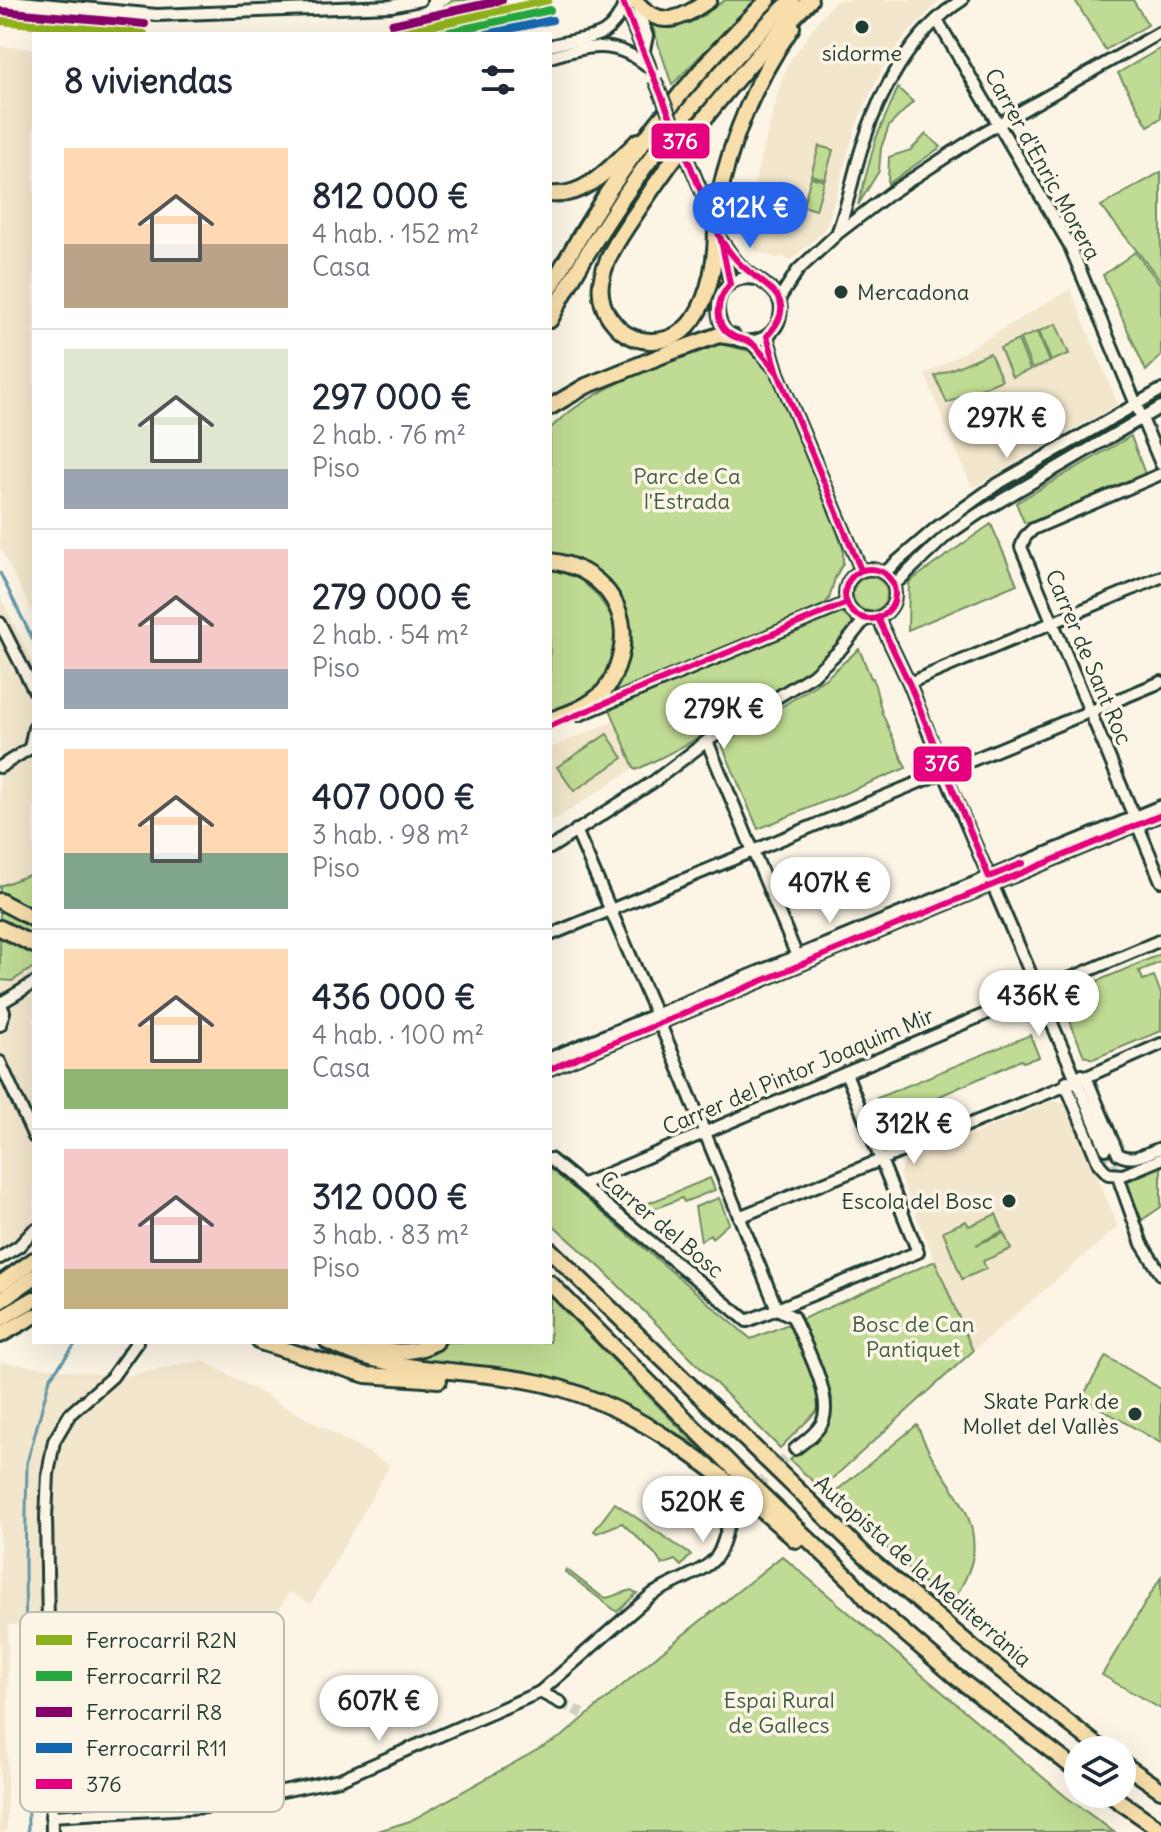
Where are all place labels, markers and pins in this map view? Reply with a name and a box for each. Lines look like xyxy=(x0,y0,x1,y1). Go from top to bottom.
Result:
marker: sidorme xyxy=(853,18,871,36)
place label: sidorme xyxy=(822,39,902,67)
pin: 812K € xyxy=(685,182,815,250)
place label: Mercadona xyxy=(857,278,969,306)
marker: Mercadona xyxy=(832,283,850,301)
pin: 297K € xyxy=(942,392,1072,460)
pin: 279K € xyxy=(659,683,789,751)
pin: 407K € xyxy=(765,857,895,925)
pin: 436K € xyxy=(974,970,1104,1038)
pin: 312K € xyxy=(849,1098,979,1166)
place label: Escola del Bosc xyxy=(841,1187,993,1215)
marker: Escola del Bosc xyxy=(1000,1192,1018,1210)
place label: Skate Park de Mollet del Vallès xyxy=(963,1387,1119,1440)
marker: Skate Park de Mollet del Vallès xyxy=(1126,1405,1144,1423)
pin: 520K € xyxy=(638,1476,768,1544)
pin: 607K € xyxy=(314,1675,444,1743)

